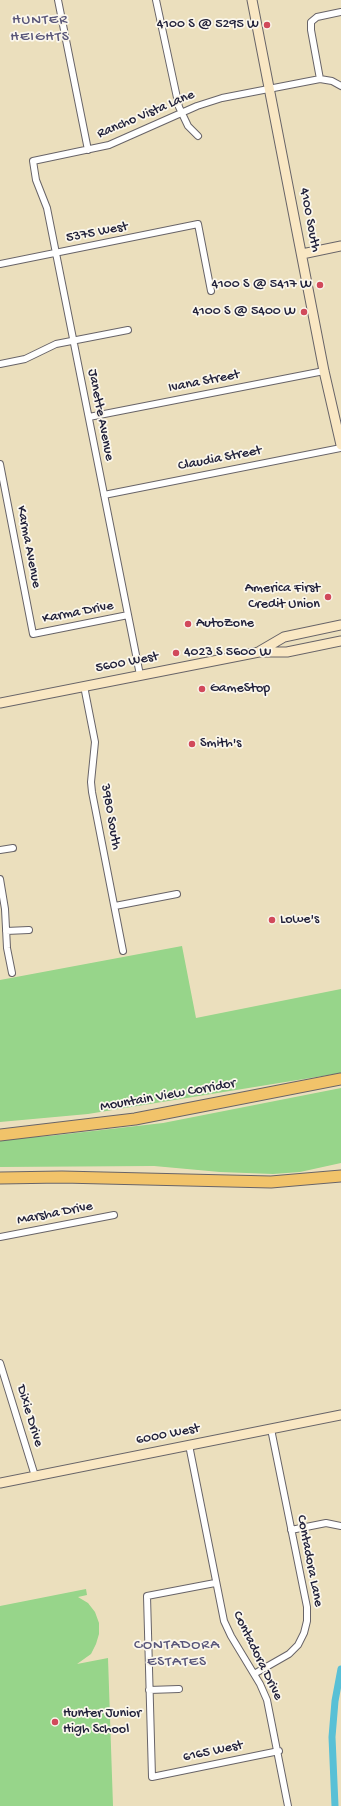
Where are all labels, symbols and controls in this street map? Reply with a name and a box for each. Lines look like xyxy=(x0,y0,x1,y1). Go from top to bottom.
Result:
district label: HUNTER HEIGHTS xyxy=(10,12,70,47)
place label: 4100 S @ 5295 W xyxy=(157,17,259,33)
marker: 4100 S @ 5295 W xyxy=(262,20,272,30)
street label: Rancho Vista Lane xyxy=(95,87,197,143)
street label: 4100 South xyxy=(295,186,323,254)
street label: 5375 West xyxy=(65,219,129,247)
place label: 4100 S @ 5417 W xyxy=(211,277,312,293)
marker: 4100 S @ 5417 W xyxy=(315,280,325,290)
place label: 4100 S @ 5400 W xyxy=(192,304,296,320)
marker: 4100 S @ 5400 W xyxy=(299,307,309,317)
street label: Ivana Street xyxy=(167,367,241,397)
street label: Janette Avenue xyxy=(83,368,117,462)
street label: Claudia Street xyxy=(177,443,263,475)
street label: Karma Avenue xyxy=(12,504,44,590)
place label: America First Credit Union xyxy=(245,581,320,614)
marker: America First Credit Union xyxy=(323,592,333,602)
street label: Karma Drive xyxy=(41,598,115,628)
place label: AutoZone xyxy=(196,616,254,632)
marker: AutoZone xyxy=(183,619,193,629)
place label: 4023 S 5600 W xyxy=(184,645,271,661)
marker: 4023 S 5600 W xyxy=(171,648,181,658)
street label: 5600 West xyxy=(94,649,160,677)
place label: GameStop xyxy=(210,681,270,697)
marker: GameStop xyxy=(197,684,207,694)
place label: Smith's xyxy=(200,736,241,752)
marker: Smith's xyxy=(187,739,197,749)
street label: 3980 South xyxy=(96,783,124,851)
place label: Lowe's xyxy=(280,912,319,928)
marker: Lowe's xyxy=(267,915,277,925)
street label: Mountain View Corridor xyxy=(99,1076,237,1116)
street label: Marsha Drive xyxy=(16,1198,94,1230)
street label: Dixie Drive xyxy=(12,1383,46,1449)
street label: 6000 West xyxy=(135,1421,201,1449)
street label: Contadora Lane xyxy=(292,1514,326,1608)
street label: Contadora Drive xyxy=(228,1609,286,1703)
district label: CONTADORA ESTATES xyxy=(134,1637,220,1672)
place label: Hunter Junior High School xyxy=(63,1706,141,1738)
marker: Hunter Junior High School xyxy=(50,1717,60,1727)
street label: 6165 West xyxy=(182,1737,244,1767)

